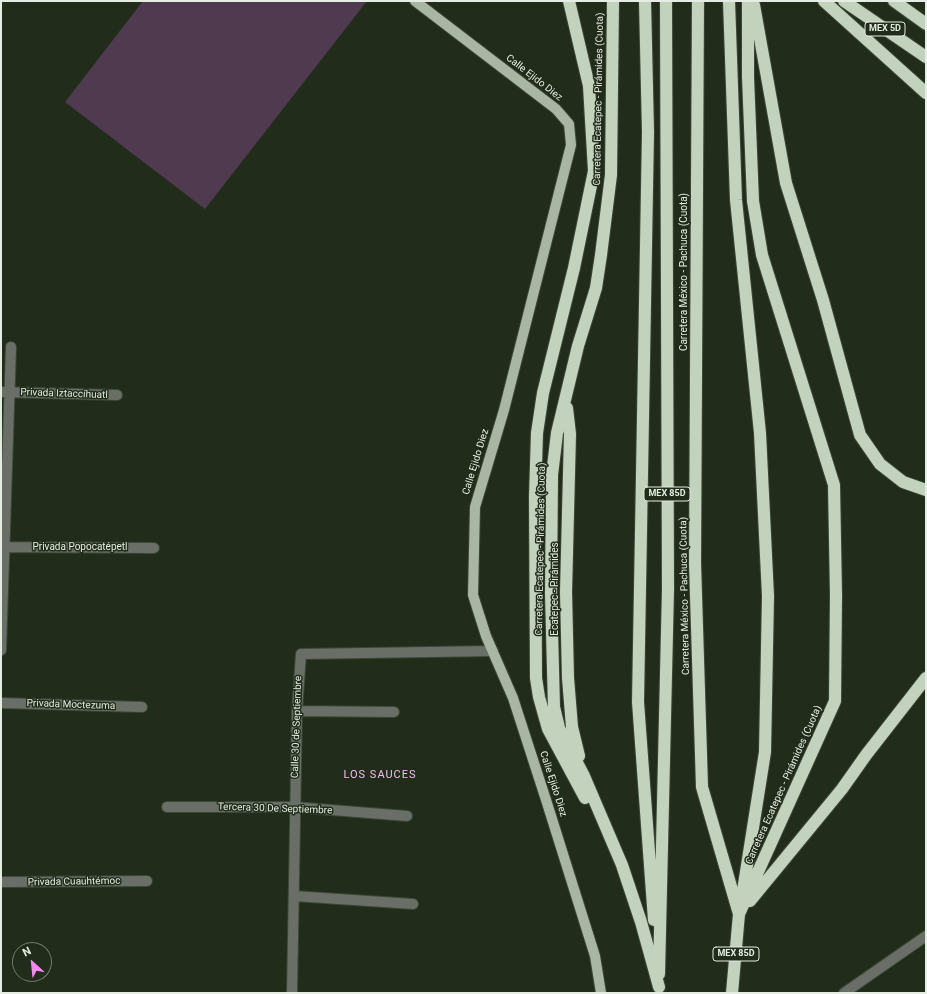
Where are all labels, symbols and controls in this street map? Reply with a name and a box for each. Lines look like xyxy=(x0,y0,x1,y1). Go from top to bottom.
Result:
street label: Carretera Ecatepec - Pirámides (Cuota) xyxy=(591,12,607,186)
road number: MEX 5D xyxy=(865,22,905,36)
street label: Calle Ejido Diez xyxy=(503,52,565,104)
street label: Carretera México - Pachuca (Cuota) xyxy=(678,193,690,351)
street label: Privada Iztaccíhuatl xyxy=(20,386,108,402)
street label: Calle Ejido Diez xyxy=(460,428,492,496)
street label: Carretera Ecatepec - Pirámides (Cuota) xyxy=(533,462,549,636)
road number: MEX 85D xyxy=(644,487,690,501)
street label: Carretera México - Pachuca (Cuota) xyxy=(678,517,692,675)
street label: Privada Popocatépetl xyxy=(32,541,128,553)
street label: Ecatepec - Pirámides xyxy=(549,542,561,636)
street label: Calle 30 de Septiembre xyxy=(289,676,305,778)
street label: Privada Moctezuma xyxy=(26,697,116,713)
street label: Carretera Ecatepec - Pirámides (Cuota) xyxy=(743,704,825,866)
street label: Calle Ejido Diez xyxy=(537,750,569,818)
district label: LOS SAUCES xyxy=(343,768,417,782)
street label: Tercera 30 De Septiembre xyxy=(218,801,332,817)
street label: Privada Cuauhtémoc xyxy=(28,875,120,889)
north arrow xyxy=(12,942,52,982)
text: N xyxy=(20,944,33,959)
road number: MEX 85D xyxy=(713,947,759,961)

